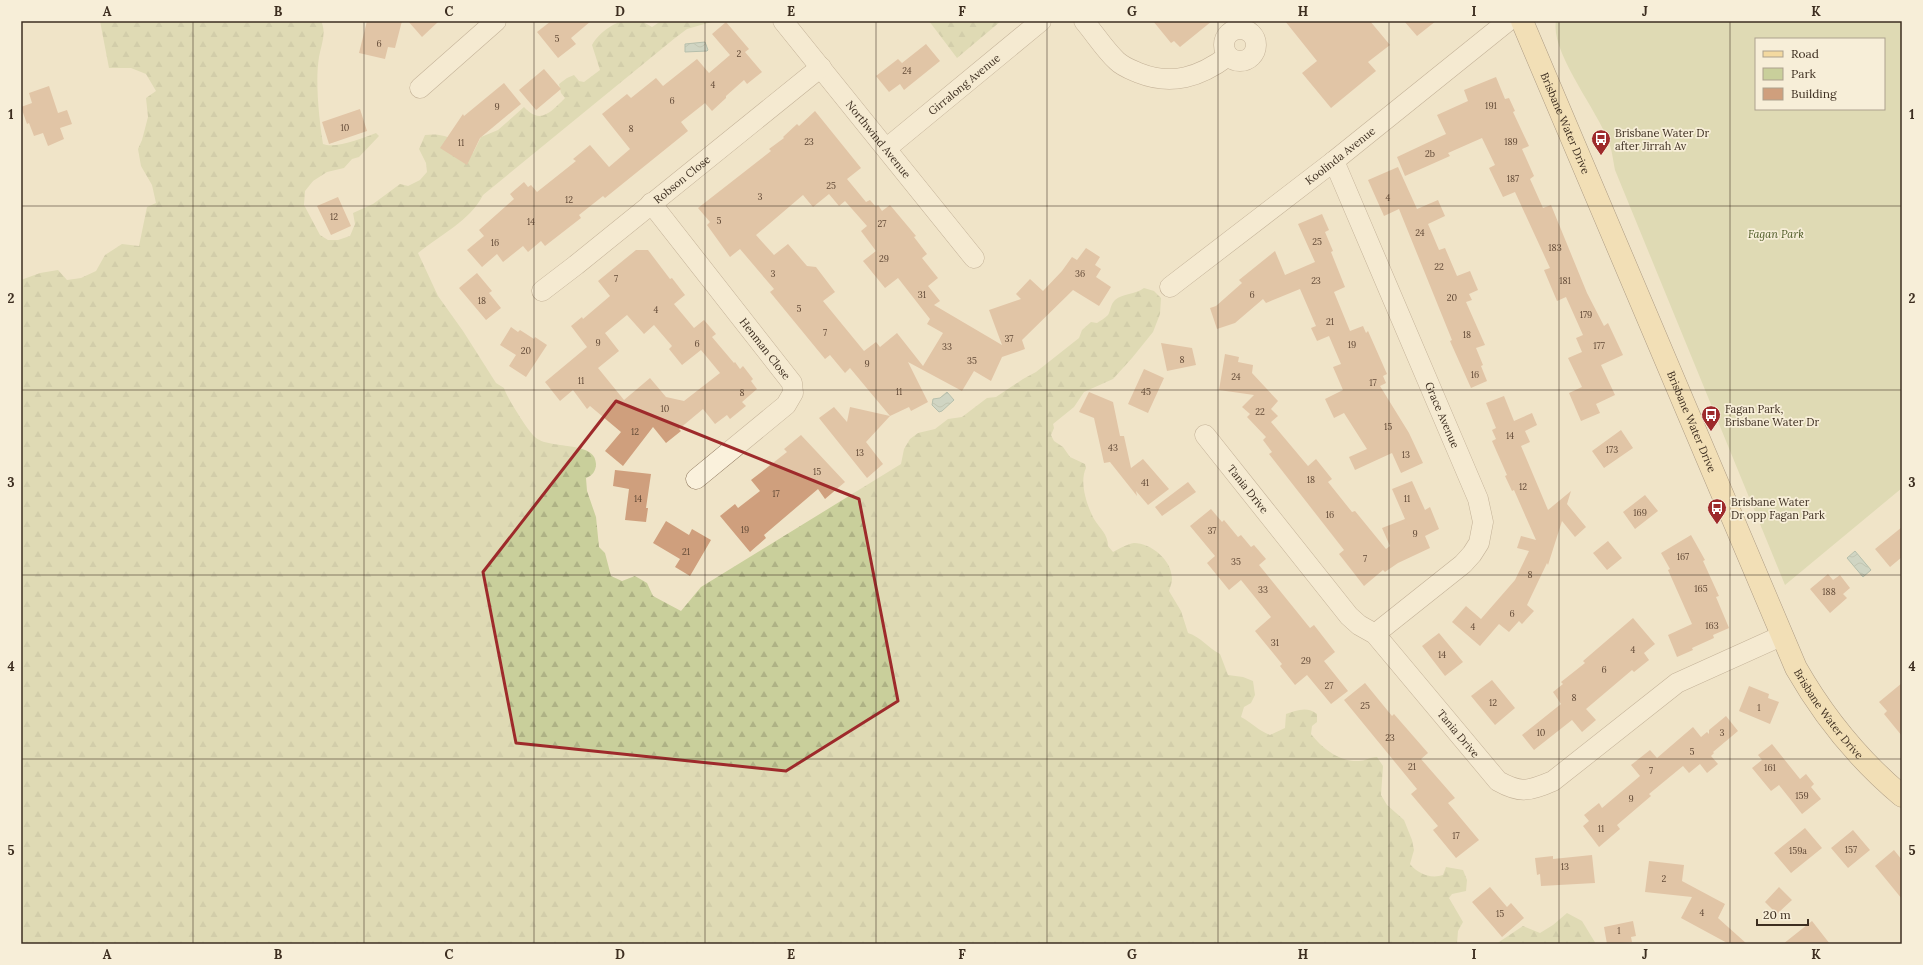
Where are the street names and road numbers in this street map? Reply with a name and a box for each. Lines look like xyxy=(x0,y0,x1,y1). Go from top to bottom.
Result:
street label: Girralong Avenue xyxy=(925,51,1003,118)
street label: Brisbane Water Drive xyxy=(1538,70,1593,176)
street label: Northwind Avenue xyxy=(843,98,914,181)
street label: Koolinda Avenue xyxy=(1302,124,1378,188)
street label: Robson Close xyxy=(651,152,713,207)
street label: Henman Close xyxy=(737,315,794,382)
street label: Brisbane Water Drive xyxy=(1664,369,1719,474)
street label: Grace Avenue xyxy=(1422,380,1463,450)
street label: Tania Drive xyxy=(1224,462,1272,516)
street label: Brisbane Water Drive xyxy=(1791,666,1866,762)
street label: Tania Drive xyxy=(1434,707,1482,761)

